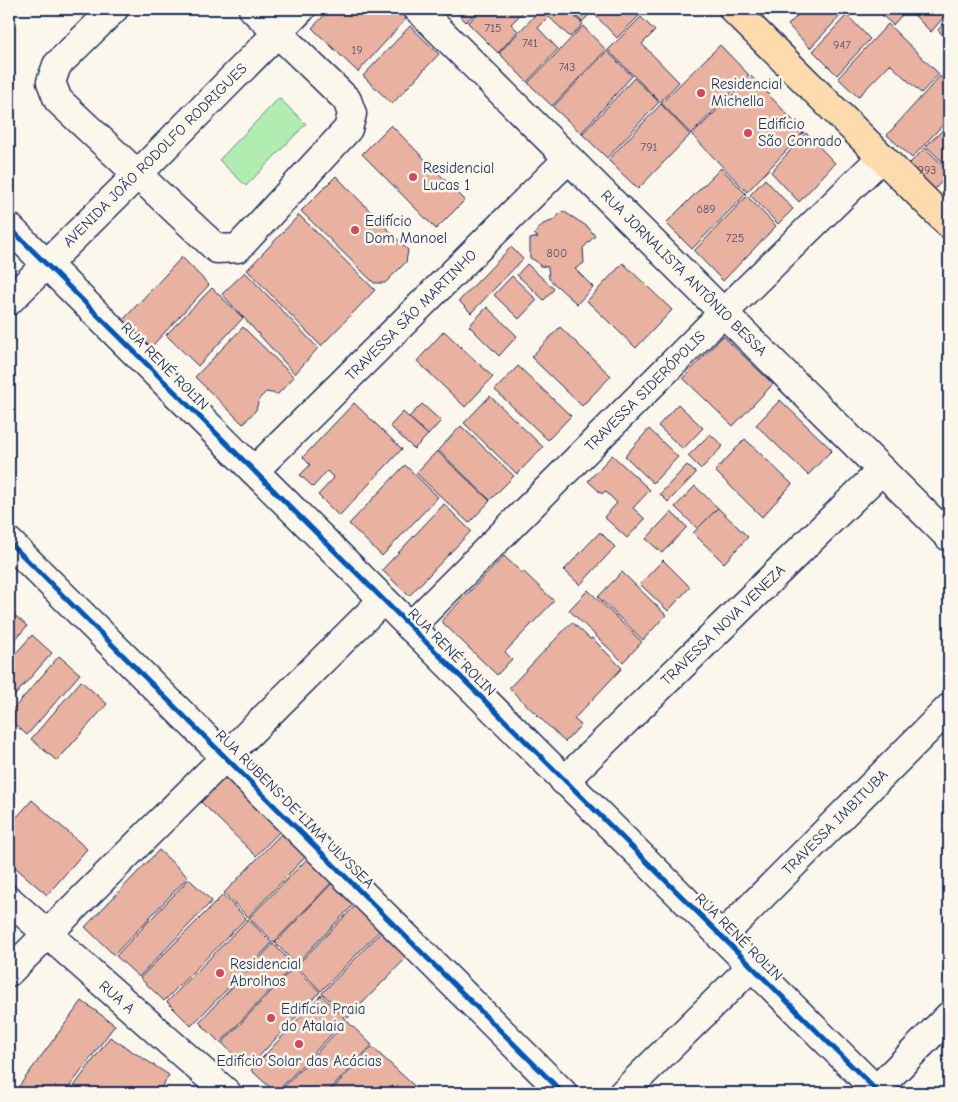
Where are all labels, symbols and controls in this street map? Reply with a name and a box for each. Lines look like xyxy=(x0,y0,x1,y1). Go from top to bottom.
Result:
house number: 715 xyxy=(485,21,501,35)
house number: 741 xyxy=(522,36,538,50)
house number: 947 xyxy=(833,38,851,52)
house number: 19 xyxy=(351,43,363,57)
street label: AVENIDA JOÃO RODOLFO RODRIGUES xyxy=(59,59,251,251)
house number: 743 xyxy=(559,60,575,74)
place label: Residencial Michella xyxy=(711,75,782,110)
marker: Residencial Michella xyxy=(695,87,707,99)
place label: Edifício São Conrado xyxy=(758,115,842,150)
marker: Edifício São Conrado xyxy=(742,127,754,139)
house number: 791 xyxy=(641,140,658,154)
place label: Residencial Lucas 1 xyxy=(423,159,494,194)
house number: 993 xyxy=(918,163,936,177)
marker: Residencial Lucas 1 xyxy=(407,171,419,183)
street label: RUA JORNALISTA ANTÔNIO BESSA xyxy=(597,185,772,360)
house number: 689 xyxy=(696,202,716,216)
place label: Edifício Dom Manoel xyxy=(365,212,447,247)
marker: Edifício Dom Manoel xyxy=(349,224,361,236)
house number: 725 xyxy=(726,231,744,245)
street label: TRAVESSA SÃO MARTINHO xyxy=(342,246,480,384)
house number: 800 xyxy=(547,246,567,260)
street label: RUA RENÉ ROLIN xyxy=(117,318,213,414)
street label: TRAVESSA SIDERÓPOLIS xyxy=(580,326,709,455)
street label: TRAVESSA NOVA VENEZA xyxy=(657,561,789,689)
street label: RUA RENÉ ROLIN xyxy=(404,604,500,700)
street label: RUA RUBENS DE LIMA ULYSSEA xyxy=(212,726,378,892)
street label: TRAVESSA IMBITUBA xyxy=(778,765,892,879)
street label: RUA RENÉ ROLIN xyxy=(691,889,787,985)
place label: Residencial Abrolhos xyxy=(230,955,301,990)
marker: Residencial Abrolhos xyxy=(214,967,226,979)
street label: RUA A xyxy=(95,977,139,1018)
place label: Edifício Praia do Atalaia xyxy=(281,1000,366,1035)
marker: Edifício Praia do Atalaia xyxy=(265,1012,277,1024)
marker: Edifício Solar das Acácias xyxy=(293,1038,305,1050)
place label: Edifício Solar das Acácias xyxy=(216,1052,382,1070)

